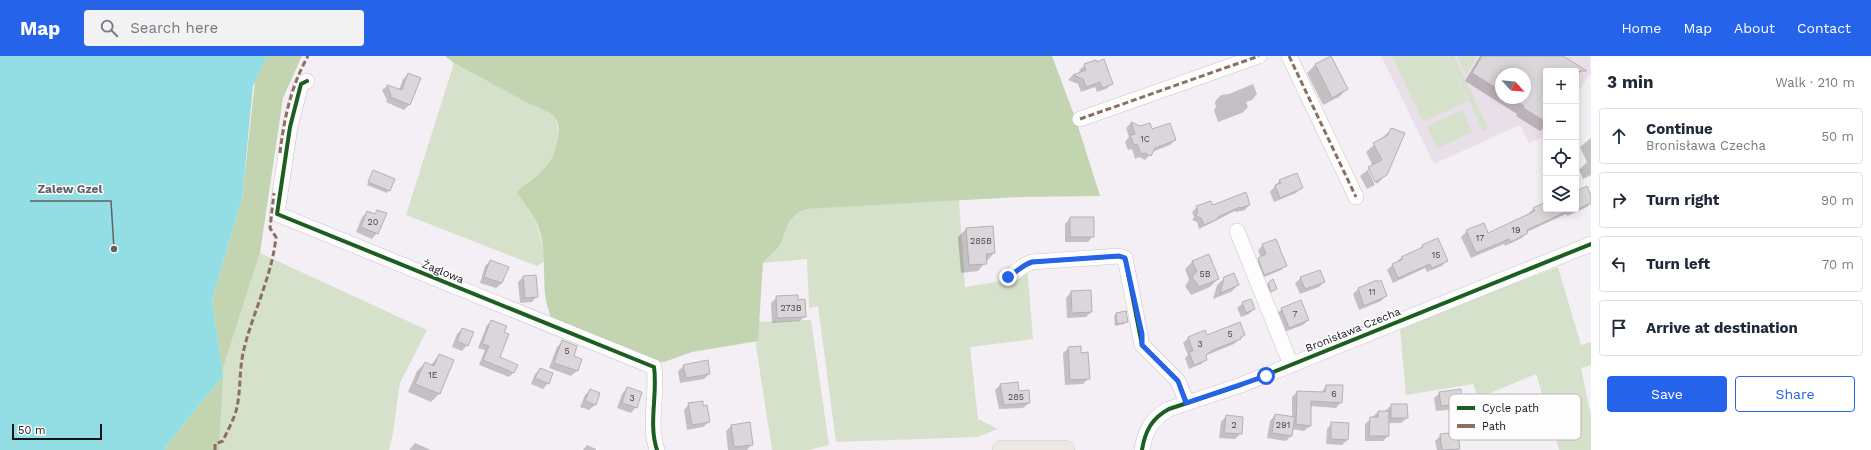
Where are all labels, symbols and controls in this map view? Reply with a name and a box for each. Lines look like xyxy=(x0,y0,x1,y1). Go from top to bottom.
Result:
search box xyxy=(84,10,364,46)
text: Map xyxy=(20,17,60,40)
icon: search xyxy=(98,17,120,39)
text: Search here xyxy=(130,19,218,37)
text: Home xyxy=(1621,20,1661,36)
text: Map xyxy=(1683,20,1712,36)
text: About xyxy=(1734,20,1775,36)
text: Contact xyxy=(1797,20,1851,36)
north arrow xyxy=(1495,68,1531,104)
map controls xyxy=(1543,68,1579,212)
button: + xyxy=(1543,68,1579,104)
text: 3 min xyxy=(1607,72,1653,92)
text: Walk · 210 m xyxy=(1775,75,1855,90)
button: − xyxy=(1543,104,1579,140)
text: Continue xyxy=(1646,120,1713,138)
icon: ahead xyxy=(1608,125,1630,147)
text: 50 m xyxy=(1822,129,1854,144)
house number: 1C xyxy=(1140,134,1150,144)
text: Bronisława Czecha xyxy=(1646,138,1766,153)
button: locate xyxy=(1543,140,1579,176)
button: layers xyxy=(1543,176,1579,212)
callout: Zalew Gzel xyxy=(30,177,111,201)
text: Zalew Gzel xyxy=(38,182,103,196)
icon: right xyxy=(1608,189,1630,211)
text: Turn right xyxy=(1646,191,1719,209)
text: 90 m xyxy=(1821,193,1854,208)
house number: 20 xyxy=(368,217,379,227)
house number: 19 xyxy=(1511,225,1521,235)
house number: 17 xyxy=(1476,233,1484,243)
house number: 285B xyxy=(970,236,992,246)
house number: 15 xyxy=(1432,250,1440,260)
icon: left xyxy=(1608,253,1630,275)
text: Turn left xyxy=(1646,255,1710,273)
street label: Żaglowa xyxy=(420,257,466,286)
text: 70 m xyxy=(1822,257,1854,272)
route end xyxy=(999,268,1017,286)
house number: 5B xyxy=(1199,269,1211,279)
house number: 11 xyxy=(1368,287,1376,297)
house number: 273B xyxy=(780,303,802,313)
street label: Bronisława Czecha xyxy=(1304,305,1402,355)
house number: 7 xyxy=(1292,309,1298,319)
icon: arrive xyxy=(1608,317,1630,339)
text: Arrive at destination xyxy=(1646,319,1798,337)
house number: 5 xyxy=(1227,329,1233,339)
house number: 3 xyxy=(1197,339,1203,349)
house number: 5 xyxy=(564,346,570,356)
route start xyxy=(1257,367,1275,385)
house number: 1E xyxy=(428,370,438,380)
button: Save xyxy=(1607,376,1727,412)
button: Share xyxy=(1735,376,1855,412)
house number: 6 xyxy=(1331,389,1337,399)
house number: 285 xyxy=(1008,392,1024,402)
house number: 3 xyxy=(629,393,635,403)
legend xyxy=(1449,394,1581,440)
text: Cycle path xyxy=(1482,402,1539,415)
house number: 2 xyxy=(1231,420,1237,430)
house number: 291 xyxy=(1276,420,1290,430)
text: Path xyxy=(1482,420,1506,433)
scale bar xyxy=(12,422,102,441)
text: 50 m xyxy=(18,424,45,437)

